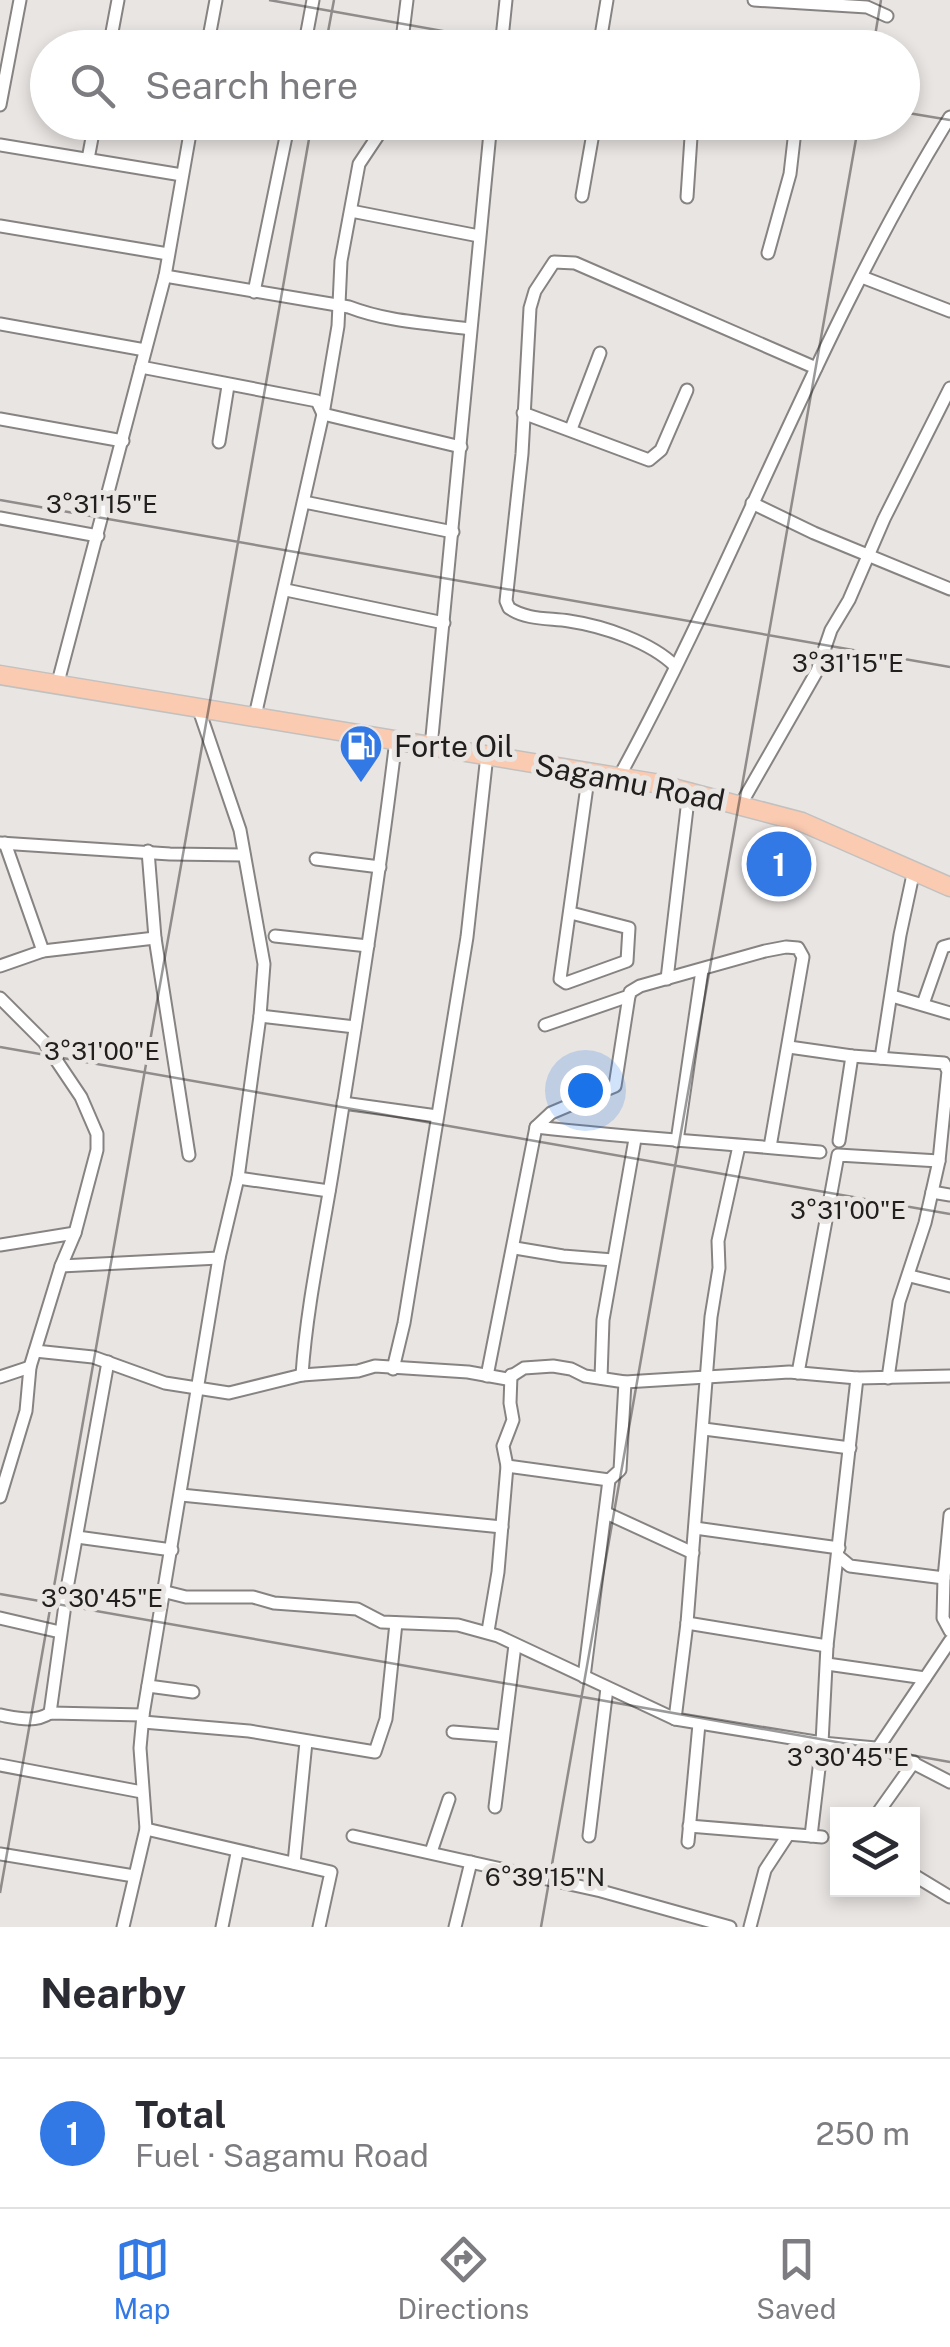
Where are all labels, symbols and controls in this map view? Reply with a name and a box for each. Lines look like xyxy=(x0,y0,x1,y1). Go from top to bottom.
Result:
search box xyxy=(30,30,920,140)
icon: search xyxy=(65,58,120,113)
text: Search here xyxy=(145,63,358,108)
text: 3°31'15"E xyxy=(46,489,158,519)
text: 3°31'15"E xyxy=(792,648,904,678)
fuel station icon: Forte Oil xyxy=(338,723,384,784)
place label: Forte Oil xyxy=(394,728,514,764)
street label: Sagamu Road xyxy=(532,746,728,818)
pin: 1 xyxy=(746,826,812,902)
text: 3°31'00"E xyxy=(44,1036,160,1066)
your location xyxy=(560,1065,611,1116)
text: 3°31'00"E xyxy=(790,1195,906,1225)
text: 3°30'45"E xyxy=(41,1583,163,1613)
text: 3°30'45"E xyxy=(787,1742,909,1772)
map controls xyxy=(830,1807,920,1897)
button: layers xyxy=(830,1807,920,1897)
text: 6°39'15"N xyxy=(485,1862,605,1892)
text: Nearby xyxy=(40,1968,186,2017)
text: Total xyxy=(135,2092,227,2137)
text: 1 xyxy=(66,2115,79,2152)
text: 250 m xyxy=(815,2115,910,2152)
text: Fuel · Sagamu Road xyxy=(135,2137,429,2174)
tab: Map xyxy=(114,2232,170,2325)
tab: Directions xyxy=(398,2232,529,2325)
tab: Saved xyxy=(756,2232,836,2325)

